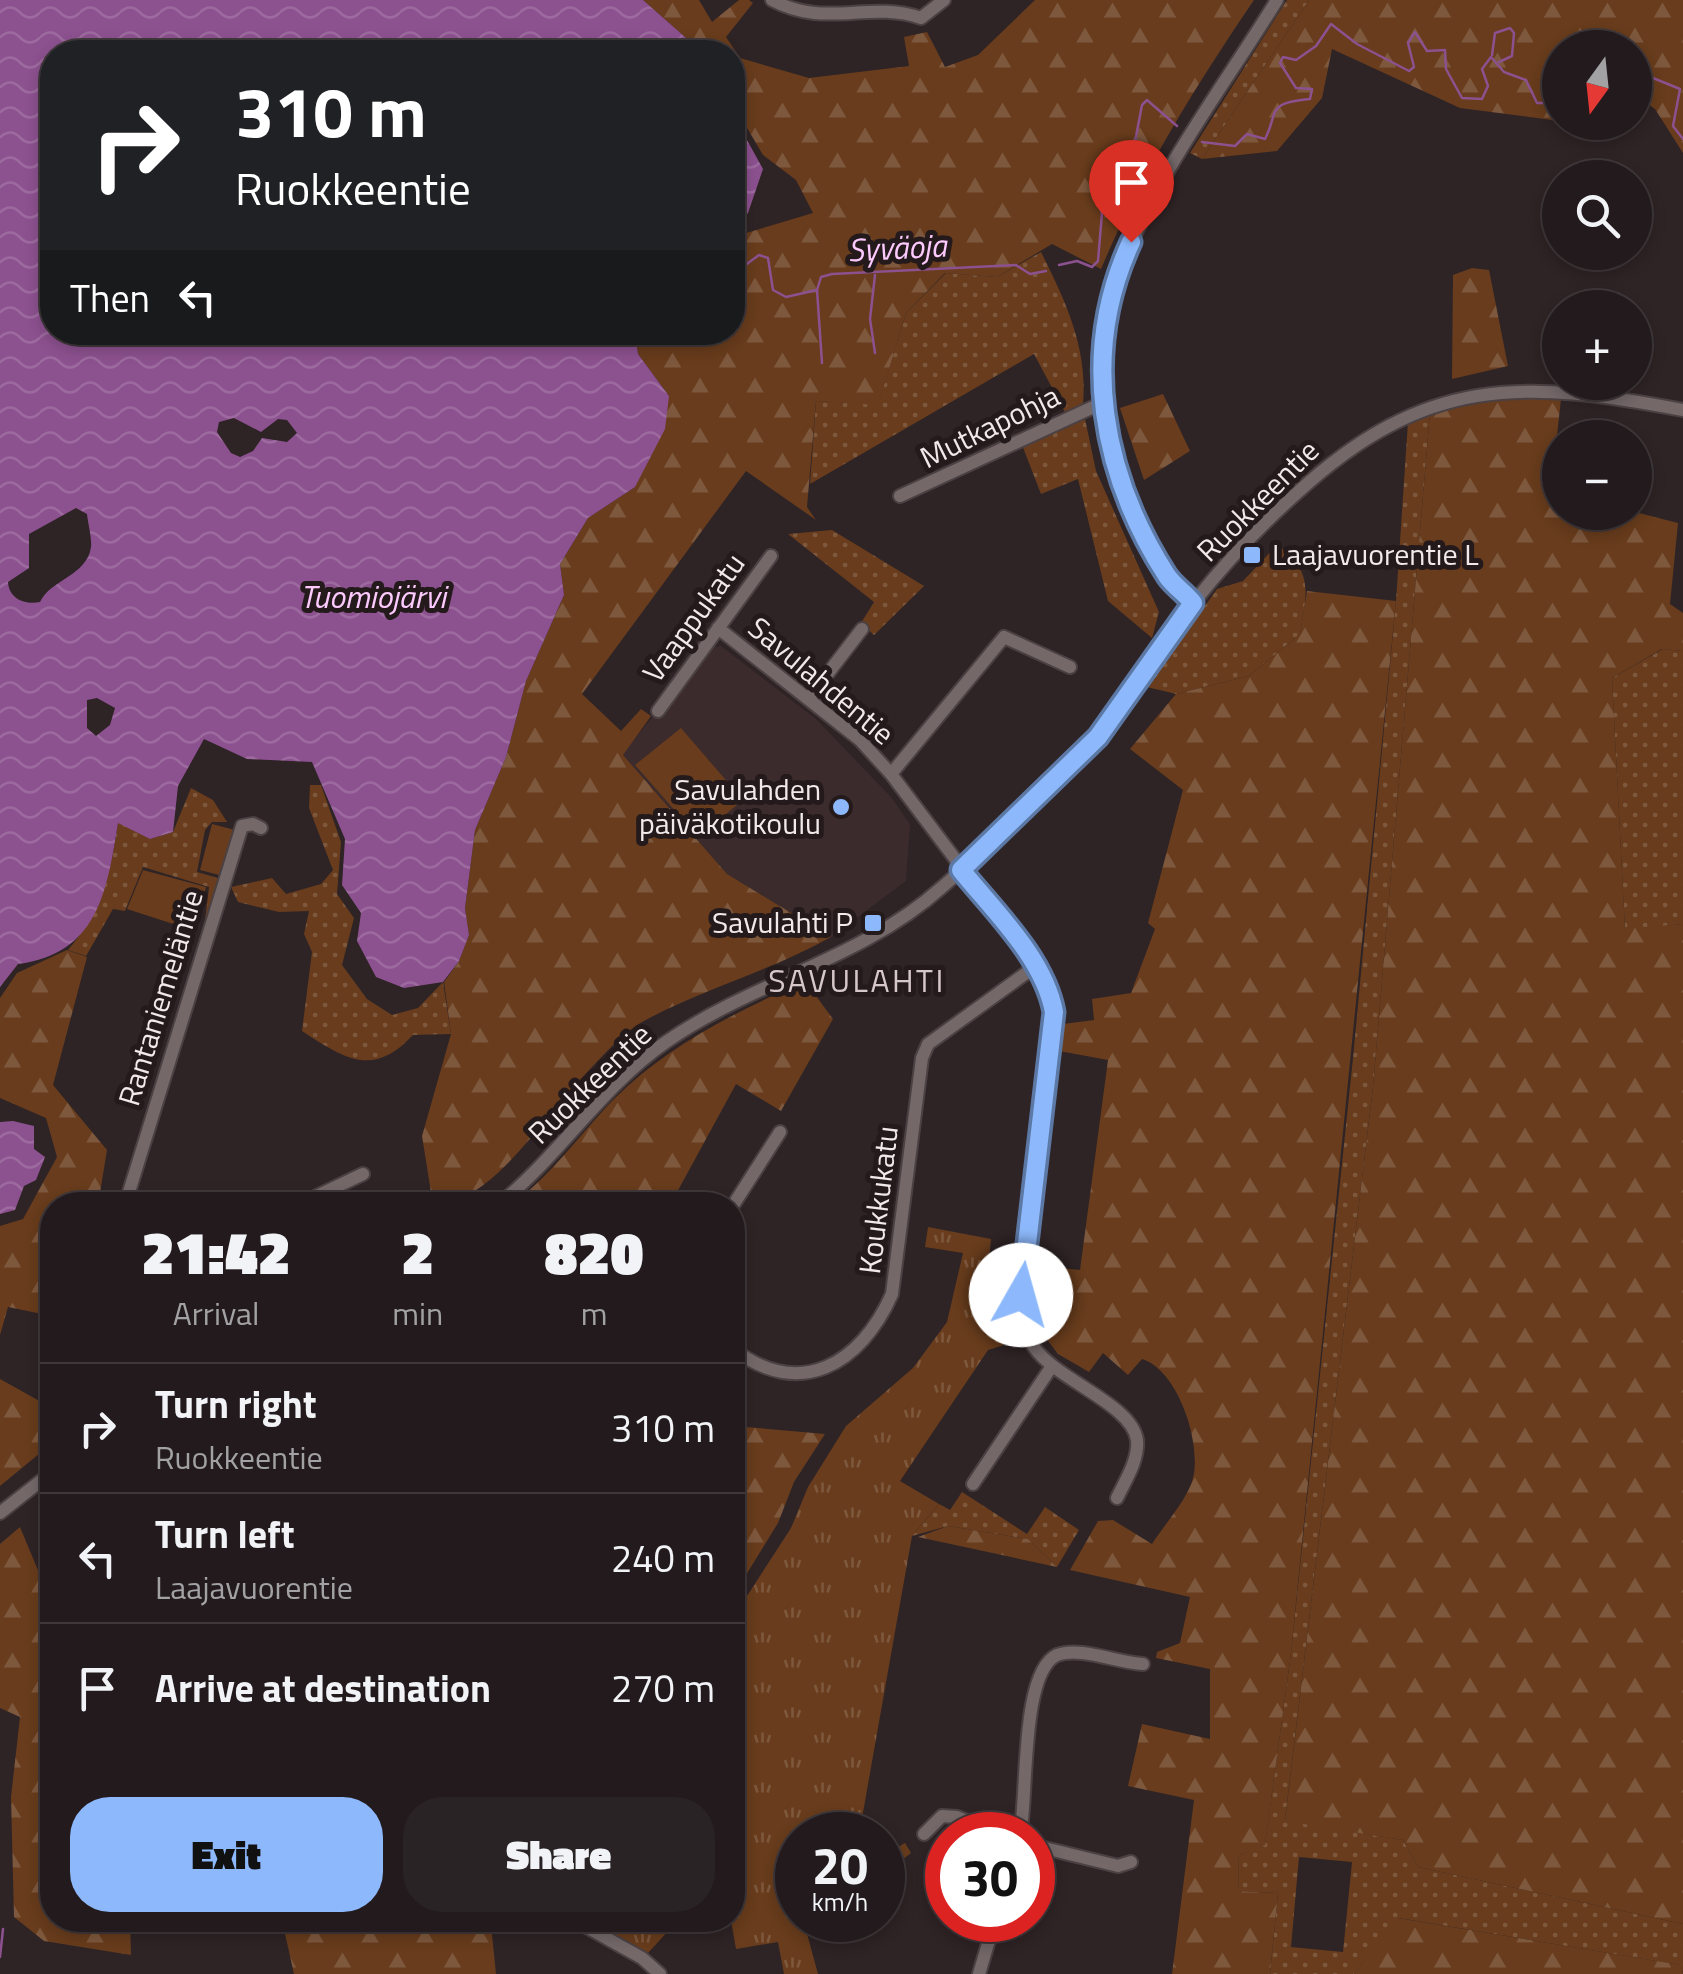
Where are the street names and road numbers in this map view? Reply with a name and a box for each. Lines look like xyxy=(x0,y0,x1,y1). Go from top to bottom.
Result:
street label: Mutkapohja xyxy=(912,372,1067,480)
street label: Ruokkeentie xyxy=(1185,428,1329,572)
street label: Vaappukatu xyxy=(630,543,756,692)
street label: Savulahdentie xyxy=(738,605,905,755)
street label: Rantaniemeläntie xyxy=(105,884,215,1111)
street label: Ruokkeentie xyxy=(517,1012,662,1154)
street label: Koukkukatu xyxy=(846,1123,910,1277)

